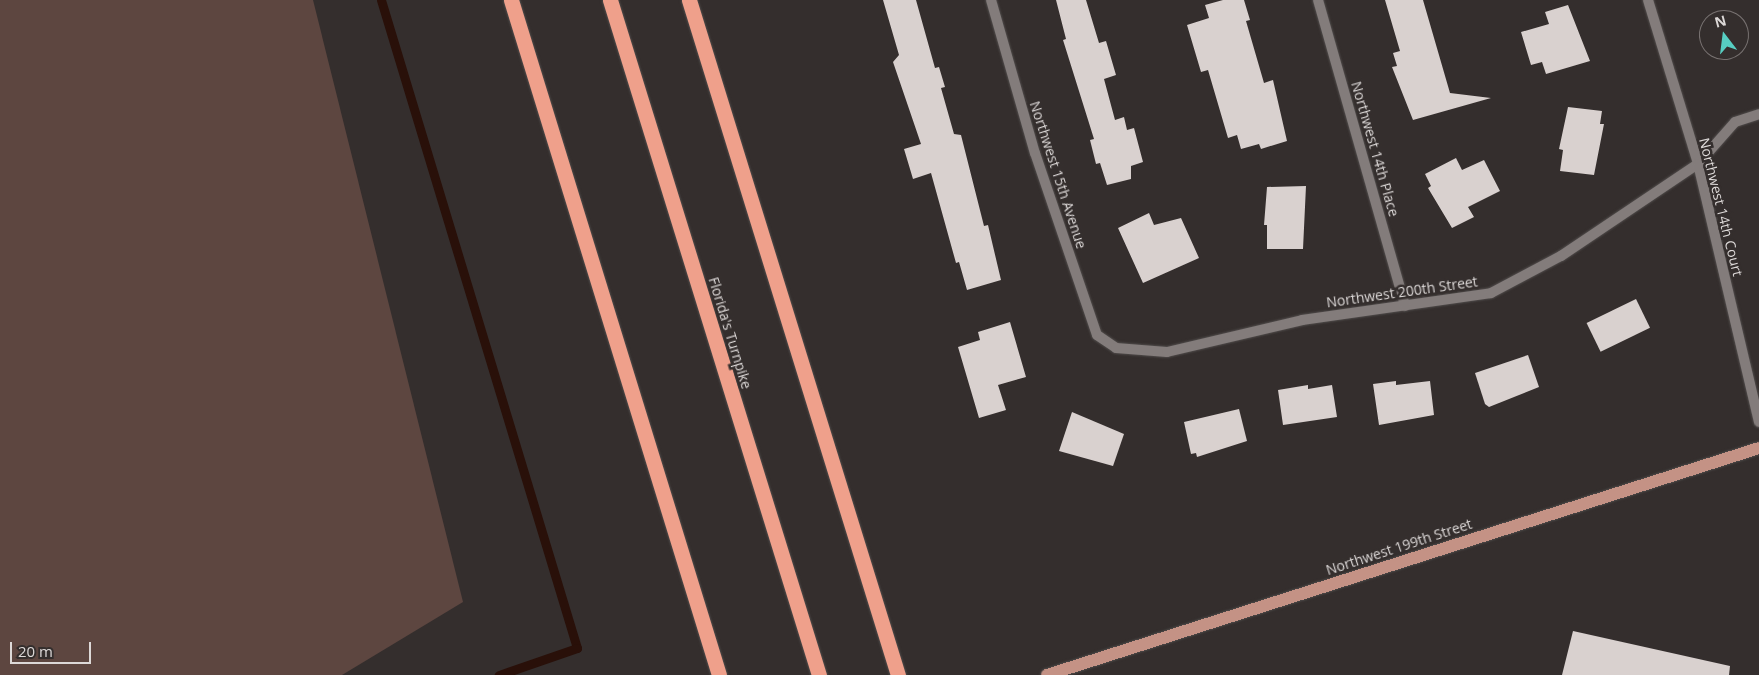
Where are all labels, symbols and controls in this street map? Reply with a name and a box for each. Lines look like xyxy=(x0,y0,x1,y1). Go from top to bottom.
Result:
north arrow xyxy=(1699,10,1749,60)
text: N xyxy=(1712,10,1728,32)
street label: Northwest 14th Place xyxy=(1348,79,1402,219)
street label: Northwest 15th Avenue xyxy=(1026,99,1090,251)
street label: Northwest 14th Court xyxy=(1696,136,1746,278)
street label: Northwest 200th Street xyxy=(1325,273,1479,311)
street label: Florida's Turnpike xyxy=(705,275,755,391)
street label: Northwest 199th Street xyxy=(1324,515,1474,579)
scale bar xyxy=(12,632,94,664)
text: 20 m xyxy=(18,641,53,661)

